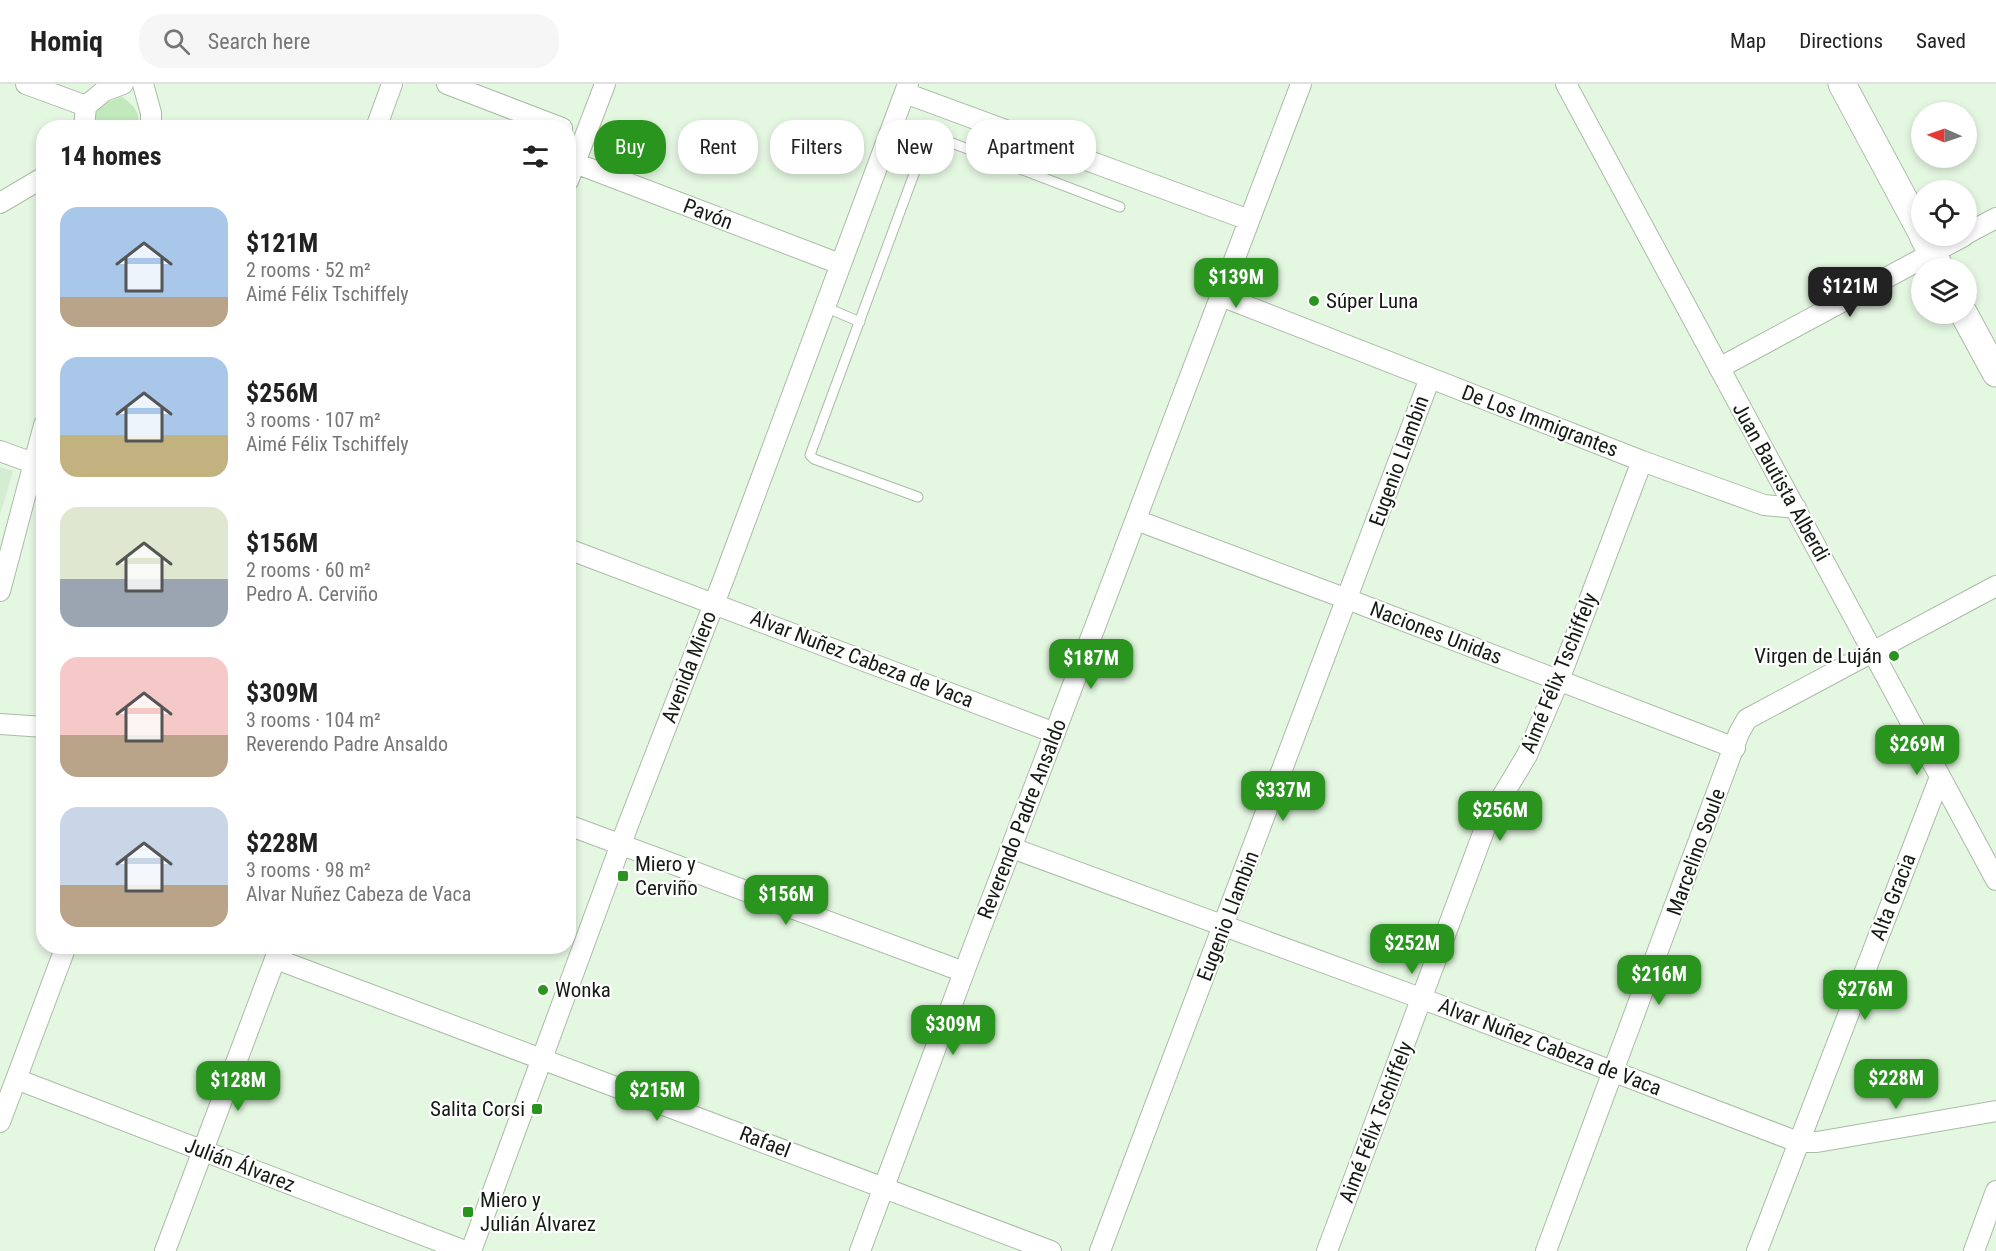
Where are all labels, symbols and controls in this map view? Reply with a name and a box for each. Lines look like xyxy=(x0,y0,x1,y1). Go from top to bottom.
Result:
search box xyxy=(139,14,559,68)
text: Homiq xyxy=(30,25,103,58)
icon: search xyxy=(160,25,193,58)
text: Search here xyxy=(208,29,310,54)
text: Map xyxy=(1730,29,1766,53)
text: Directions xyxy=(1799,29,1883,53)
text: Saved xyxy=(1916,29,1966,53)
north arrow xyxy=(1911,102,1977,168)
map controls xyxy=(1911,102,1977,324)
chip: Buy xyxy=(594,120,666,174)
chip: Rent xyxy=(678,120,758,174)
chip: Filters xyxy=(770,120,864,174)
chip: New xyxy=(876,120,954,174)
chip: Apartment xyxy=(966,120,1096,174)
icon: filters xyxy=(519,140,552,173)
text: 14 homes xyxy=(60,141,162,171)
button: locate xyxy=(1911,180,1977,246)
street label: Pavón xyxy=(680,194,736,234)
text: $121M xyxy=(246,228,318,258)
icon: home xyxy=(108,231,180,303)
text: 2 rooms · 52 m² xyxy=(246,258,371,282)
pin: $139M xyxy=(1194,258,1278,309)
button: layers xyxy=(1911,258,1977,324)
text: $139M xyxy=(1208,265,1264,289)
pin: $121M xyxy=(1808,267,1892,318)
text: $121M xyxy=(1822,274,1878,298)
text: Aimé Félix Tschiffely xyxy=(246,282,409,306)
place label: Súper Luna xyxy=(1326,289,1418,313)
marker: Súper Luna xyxy=(1307,294,1321,308)
text: $256M xyxy=(246,378,318,408)
street label: De Los Immigrantes xyxy=(1458,380,1622,462)
icon: home xyxy=(108,381,180,453)
street label: Eugenio Llambin xyxy=(1364,393,1434,529)
street label: Juan Bautista Alberdi xyxy=(1728,399,1834,565)
text: 3 rooms · 107 m² xyxy=(246,408,381,432)
text: Aimé Félix Tschiffely xyxy=(246,432,409,456)
text: $156M xyxy=(246,528,318,558)
icon: home xyxy=(108,531,180,603)
text: 2 rooms · 60 m² xyxy=(246,558,371,582)
text: Pedro A. Cerviño xyxy=(246,582,378,606)
street label: Aimé Félix Tschiffely xyxy=(1516,589,1602,757)
street label: Naciones Unidas xyxy=(1367,597,1505,669)
street label: Alvar Nuñez Cabeza de Vaca xyxy=(747,605,977,713)
street label: Avenida Miero xyxy=(657,608,721,726)
pin: $187M xyxy=(1049,639,1133,690)
place label: Virgen de Luján xyxy=(1754,644,1882,668)
text: $187M xyxy=(1063,646,1119,670)
marker: Virgen de Luján xyxy=(1887,649,1901,663)
text: $309M xyxy=(246,678,318,708)
icon: home xyxy=(108,681,180,753)
text: 3 rooms · 104 m² xyxy=(246,708,381,732)
street label: Reverendo Padre Ansaldo xyxy=(973,716,1071,922)
pin: $269M xyxy=(1875,725,1959,776)
text: Reverendo Padre Ansaldo xyxy=(246,732,448,756)
text: $269M xyxy=(1889,732,1945,756)
pin: $337M xyxy=(1241,771,1325,822)
text: $337M xyxy=(1255,778,1311,802)
street label: Marcelino Soule xyxy=(1662,785,1730,919)
pin: $256M xyxy=(1458,791,1542,842)
text: $256M xyxy=(1472,798,1528,822)
text: $228M xyxy=(246,828,318,858)
icon: home xyxy=(108,831,180,903)
street label: Eugenio Llambin xyxy=(1192,848,1264,984)
street label: Alta Gracia xyxy=(1865,850,1921,944)
place label: Miero y Cerviño xyxy=(635,852,698,900)
text: 3 rooms · 98 m² xyxy=(246,858,371,882)
marker: Miero y Cerviño xyxy=(616,869,630,883)
pin: $156M xyxy=(744,875,828,926)
text: Alvar Nuñez Cabeza de Vaca xyxy=(246,882,471,906)
text: $156M xyxy=(758,882,814,906)
pin: $252M xyxy=(1370,924,1454,975)
text: $252M xyxy=(1384,931,1440,955)
pin: $216M xyxy=(1617,955,1701,1006)
text: $216M xyxy=(1631,962,1687,986)
pin: $276M xyxy=(1823,970,1907,1021)
text: $276M xyxy=(1837,977,1893,1001)
place label: Wonka xyxy=(555,978,611,1002)
marker: Wonka xyxy=(536,983,550,997)
street label: Alvar Nuñez Cabeza de Vaca xyxy=(1435,993,1665,1101)
pin: $309M xyxy=(911,1005,995,1056)
text: $309M xyxy=(925,1012,981,1036)
street label: Aimé Félix Tschiffely xyxy=(1334,1038,1418,1206)
pin: $228M xyxy=(1854,1059,1938,1110)
pin: $128M xyxy=(196,1061,280,1112)
text: $228M xyxy=(1868,1066,1924,1090)
text: $128M xyxy=(210,1068,266,1092)
pin: $215M xyxy=(615,1071,699,1122)
text: $215M xyxy=(629,1078,685,1102)
place label: Salita Corsi xyxy=(430,1097,525,1121)
marker: Salita Corsi xyxy=(530,1102,544,1116)
street label: Rafael xyxy=(736,1121,794,1163)
street label: Julián Álvarez xyxy=(182,1133,298,1197)
place label: Miero y Julián Álvarez xyxy=(480,1188,596,1236)
marker: Miero y Julián Álvarez xyxy=(461,1205,475,1219)

